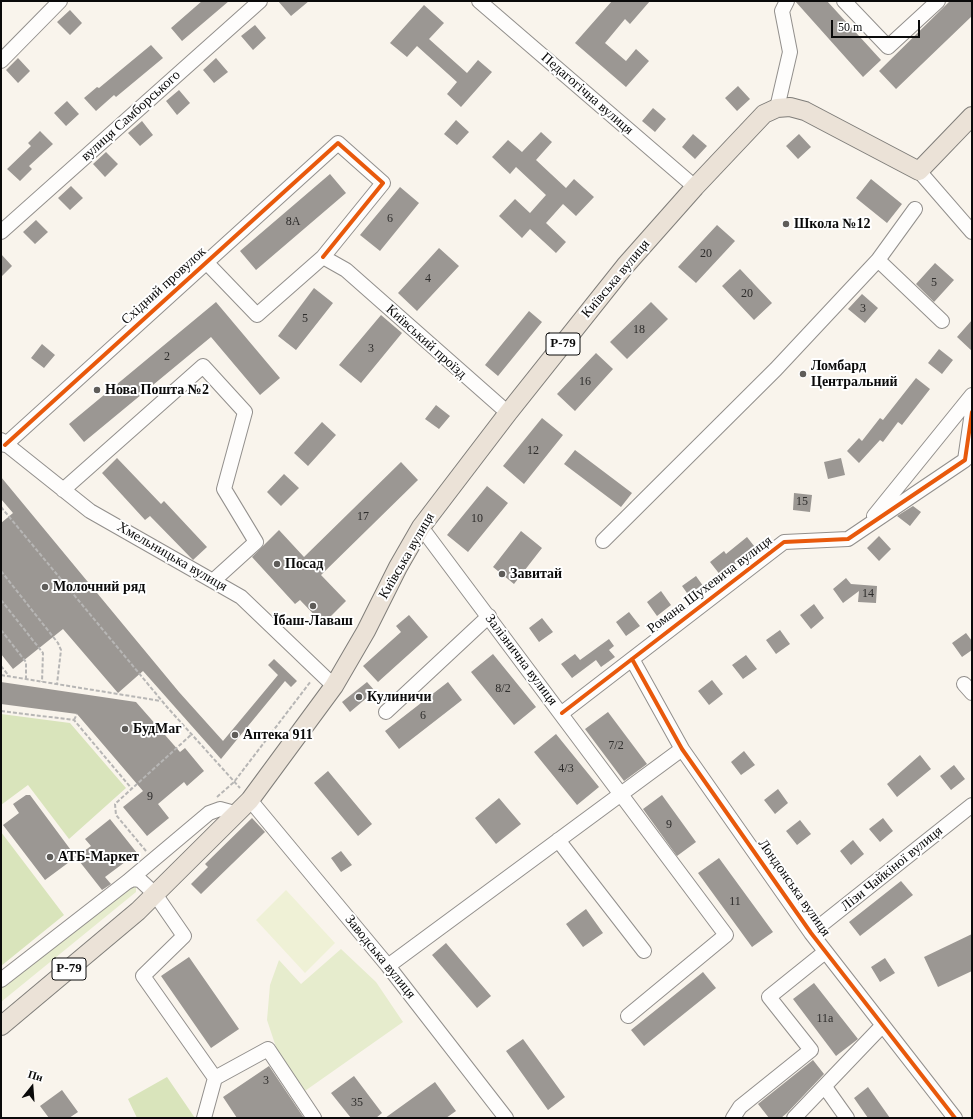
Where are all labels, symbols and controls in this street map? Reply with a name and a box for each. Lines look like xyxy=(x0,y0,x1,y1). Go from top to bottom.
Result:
scale bar xyxy=(833,12,922,38)
text: 50 m xyxy=(838,20,862,34)
street label: Педагогічна вулиця xyxy=(537,49,637,139)
street label: вулиця Самборського xyxy=(78,67,184,165)
house number: 6 xyxy=(387,212,393,226)
house number: 8А xyxy=(286,215,300,229)
place label: Школа №12 xyxy=(794,216,870,232)
marker: Школа №12 xyxy=(781,219,791,229)
street label: Київська вулиця xyxy=(578,236,654,322)
street label: Східний провулок xyxy=(118,244,210,328)
house number: 20 xyxy=(700,247,712,261)
house number: 4 xyxy=(425,272,431,286)
house number: 5 xyxy=(931,276,937,290)
house number: 20 xyxy=(741,287,753,301)
street label: Київський проїзд xyxy=(382,301,470,383)
house number: 3 xyxy=(860,302,866,316)
house number: 5 xyxy=(302,312,308,326)
house number: 18 xyxy=(633,323,645,337)
road number: Р-79 xyxy=(546,333,580,355)
house number: 3 xyxy=(368,342,374,356)
house number: 2 xyxy=(164,350,170,364)
place label: Ломбард Центральний xyxy=(811,358,898,390)
marker: Ломбард Центральний xyxy=(798,369,808,379)
house number: 16 xyxy=(579,375,591,389)
place label: Нова Пошта №2 xyxy=(105,382,209,398)
marker: Нова Пошта №2 xyxy=(92,385,102,395)
house number: 12 xyxy=(527,444,539,458)
house number: 15 xyxy=(796,495,808,509)
house number: 17 xyxy=(357,510,369,524)
street label: Київська вулиця xyxy=(375,510,439,602)
house number: 10 xyxy=(471,512,483,526)
street label: Хмельницька вулиця xyxy=(114,519,230,595)
street label: Романа Шухевича вулиця xyxy=(644,533,776,637)
place label: Посад xyxy=(285,556,323,572)
marker: Посад xyxy=(272,559,282,569)
place label: Завитай xyxy=(510,566,562,582)
marker: Завитай xyxy=(497,569,507,579)
place label: Молочний ряд xyxy=(53,579,145,595)
marker: Молочний ряд xyxy=(40,582,50,592)
house number: 14 xyxy=(862,587,874,601)
marker: Їбаш-Лаваш xyxy=(308,601,318,611)
street label: Залізнична вулиця xyxy=(481,611,561,709)
place label: Їбаш-Лаваш xyxy=(273,613,353,629)
house number: 8/2 xyxy=(495,682,511,696)
place label: Кулиничи xyxy=(367,689,431,705)
marker: Кулиничи xyxy=(354,692,364,702)
house number: 6 xyxy=(420,709,426,723)
place label: БудМаг xyxy=(133,721,182,737)
marker: БудМаг xyxy=(120,724,130,734)
place label: Аптека 911 xyxy=(243,727,313,743)
marker: Аптека 911 xyxy=(230,730,240,740)
house number: 7/2 xyxy=(608,739,624,753)
house number: 4/3 xyxy=(558,762,574,776)
house number: 9 xyxy=(147,790,153,804)
house number: 9 xyxy=(666,818,672,832)
street label: Лізи Чайкіної вулиця xyxy=(838,823,946,915)
street label: Лондонська вулиця xyxy=(754,836,834,940)
place label: АТБ-Маркет xyxy=(58,849,139,865)
marker: АТБ-Маркет xyxy=(45,852,55,862)
house number: 11 xyxy=(729,895,741,909)
street label: Заводська вулиця xyxy=(341,912,419,1002)
road number: Р-79 xyxy=(52,958,86,980)
house number: 11а xyxy=(817,1012,833,1026)
north arrow xyxy=(12,1067,52,1107)
text: Пн xyxy=(27,1068,44,1083)
house number: 3 xyxy=(263,1074,269,1088)
house number: 35 xyxy=(351,1096,363,1110)

